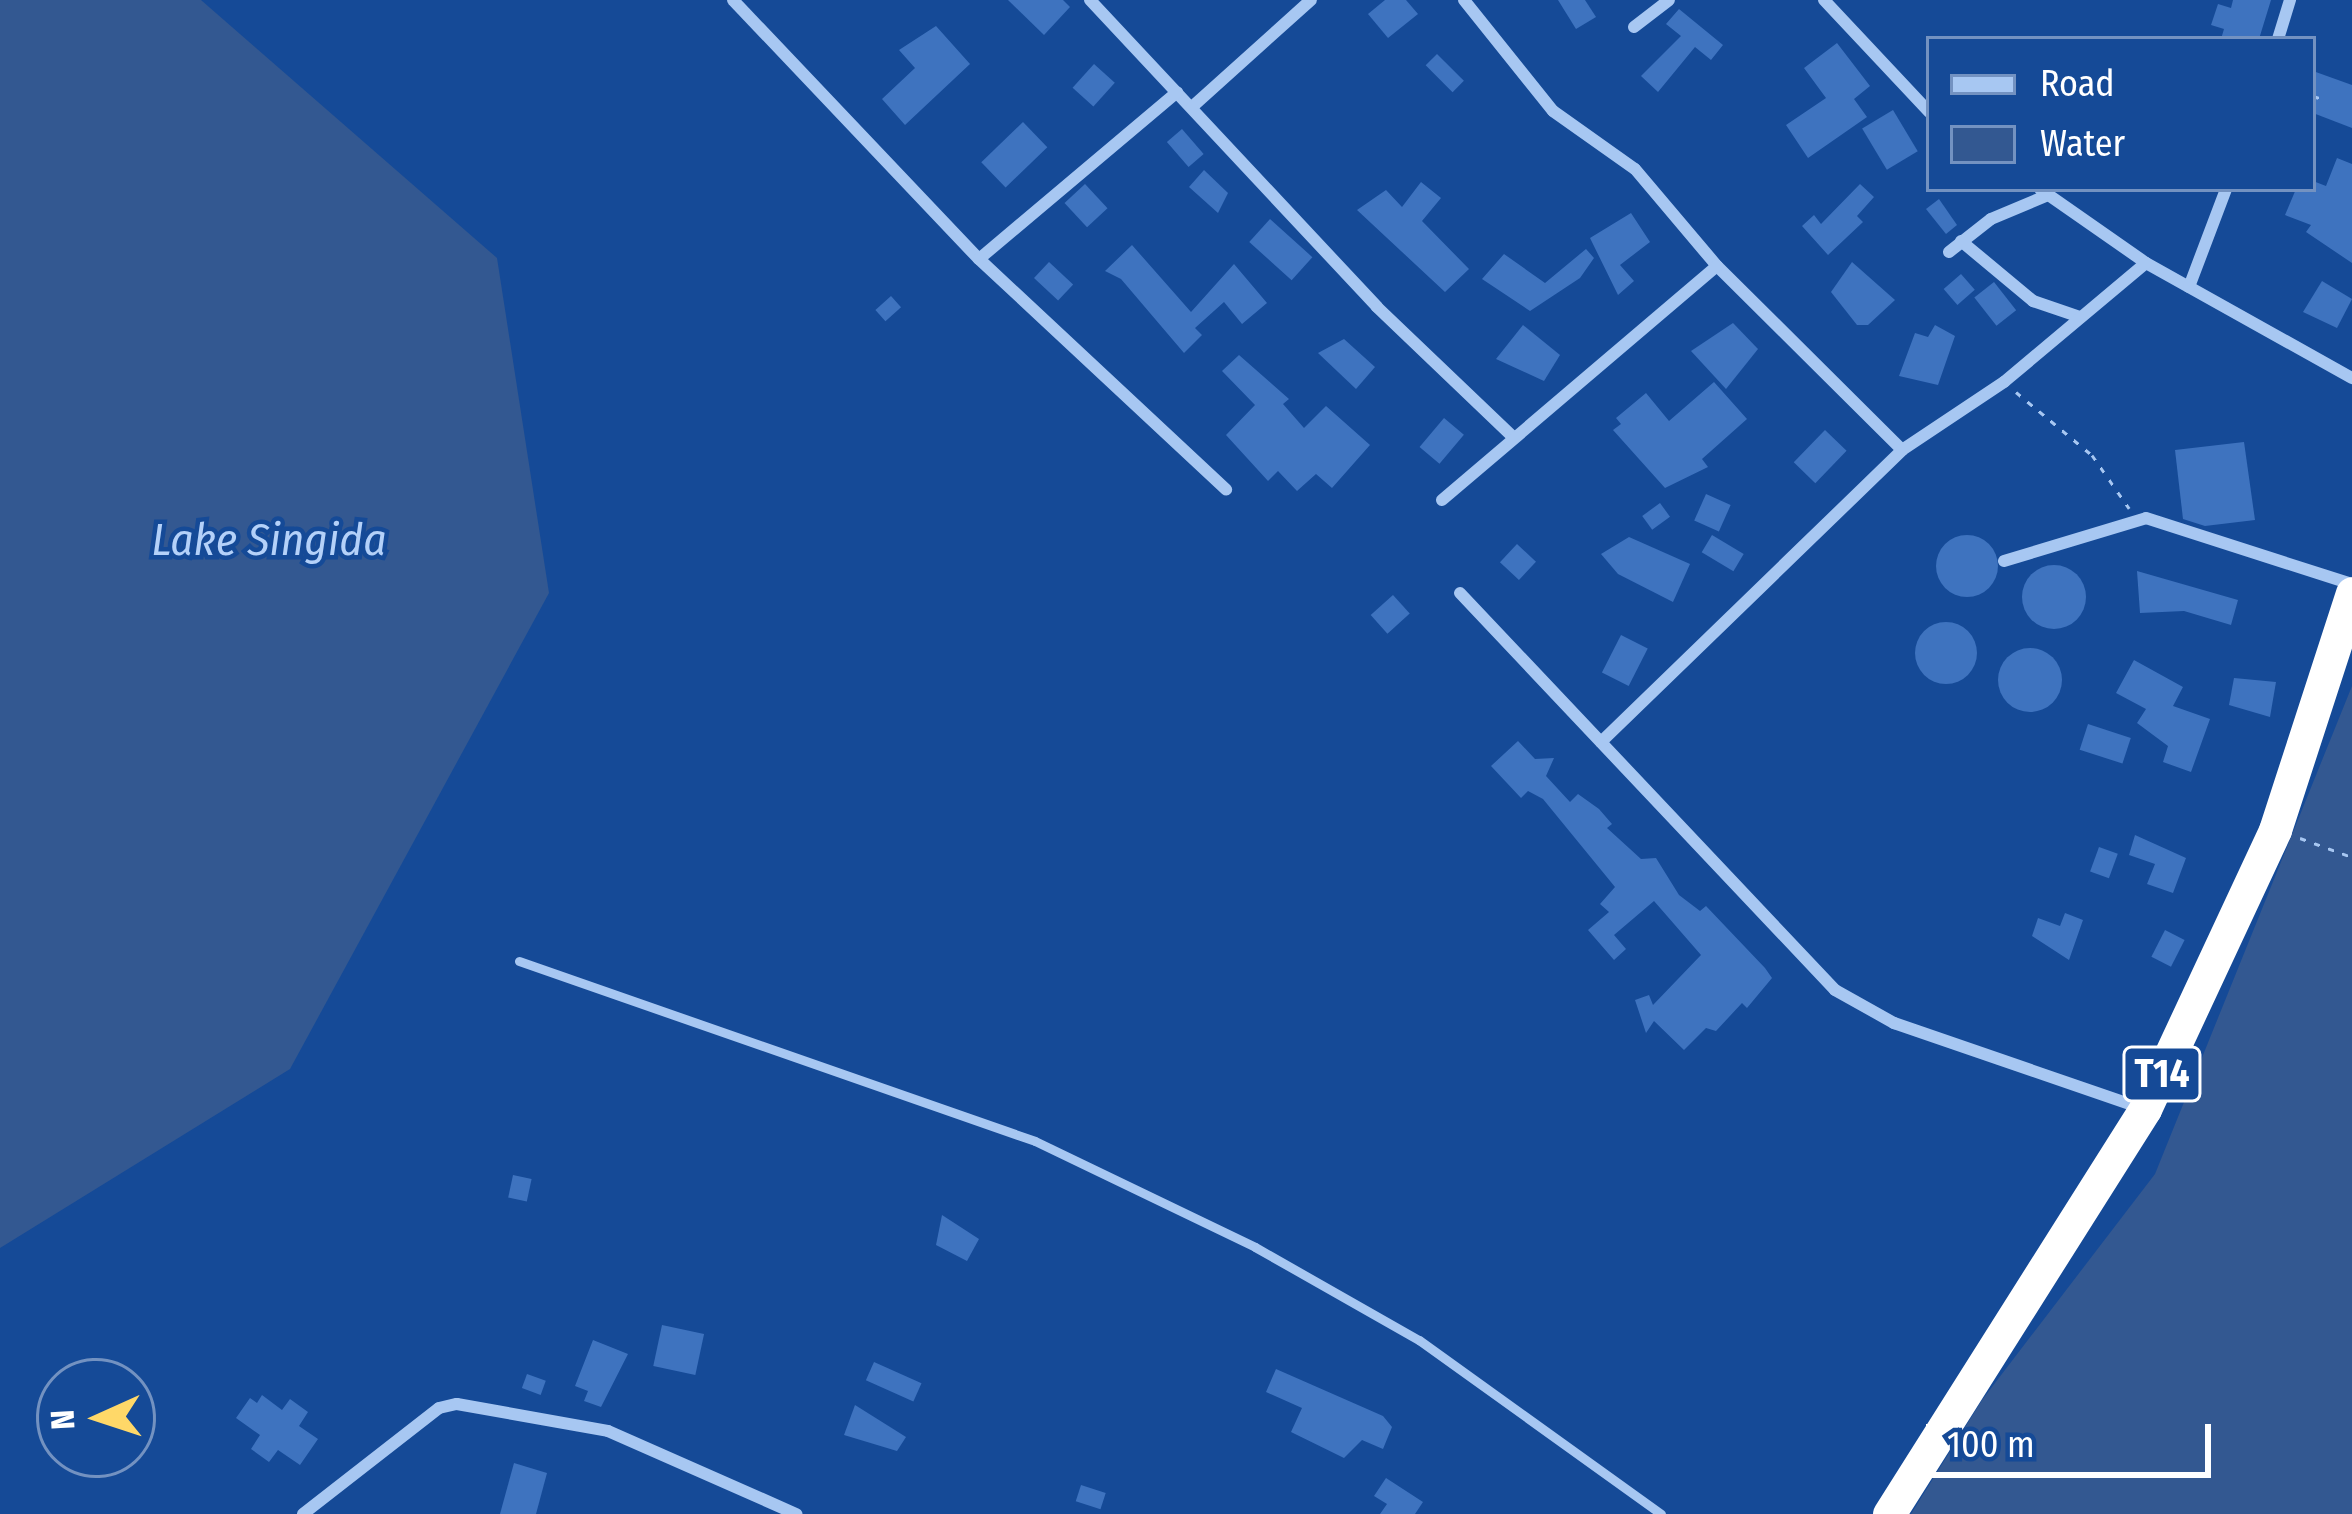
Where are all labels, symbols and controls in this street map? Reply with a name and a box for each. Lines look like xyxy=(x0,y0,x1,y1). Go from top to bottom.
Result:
legend xyxy=(1926,36,2316,192)
text: Road xyxy=(2040,62,2115,106)
text: Water xyxy=(2040,122,2125,166)
water label: Lake Singida xyxy=(151,514,387,568)
road number: T14 xyxy=(2120,1041,2204,1107)
north arrow xyxy=(36,1358,156,1478)
scale bar xyxy=(1932,1400,2217,1474)
text: N xyxy=(43,1409,84,1431)
text: 100 m xyxy=(1947,1423,2035,1467)

